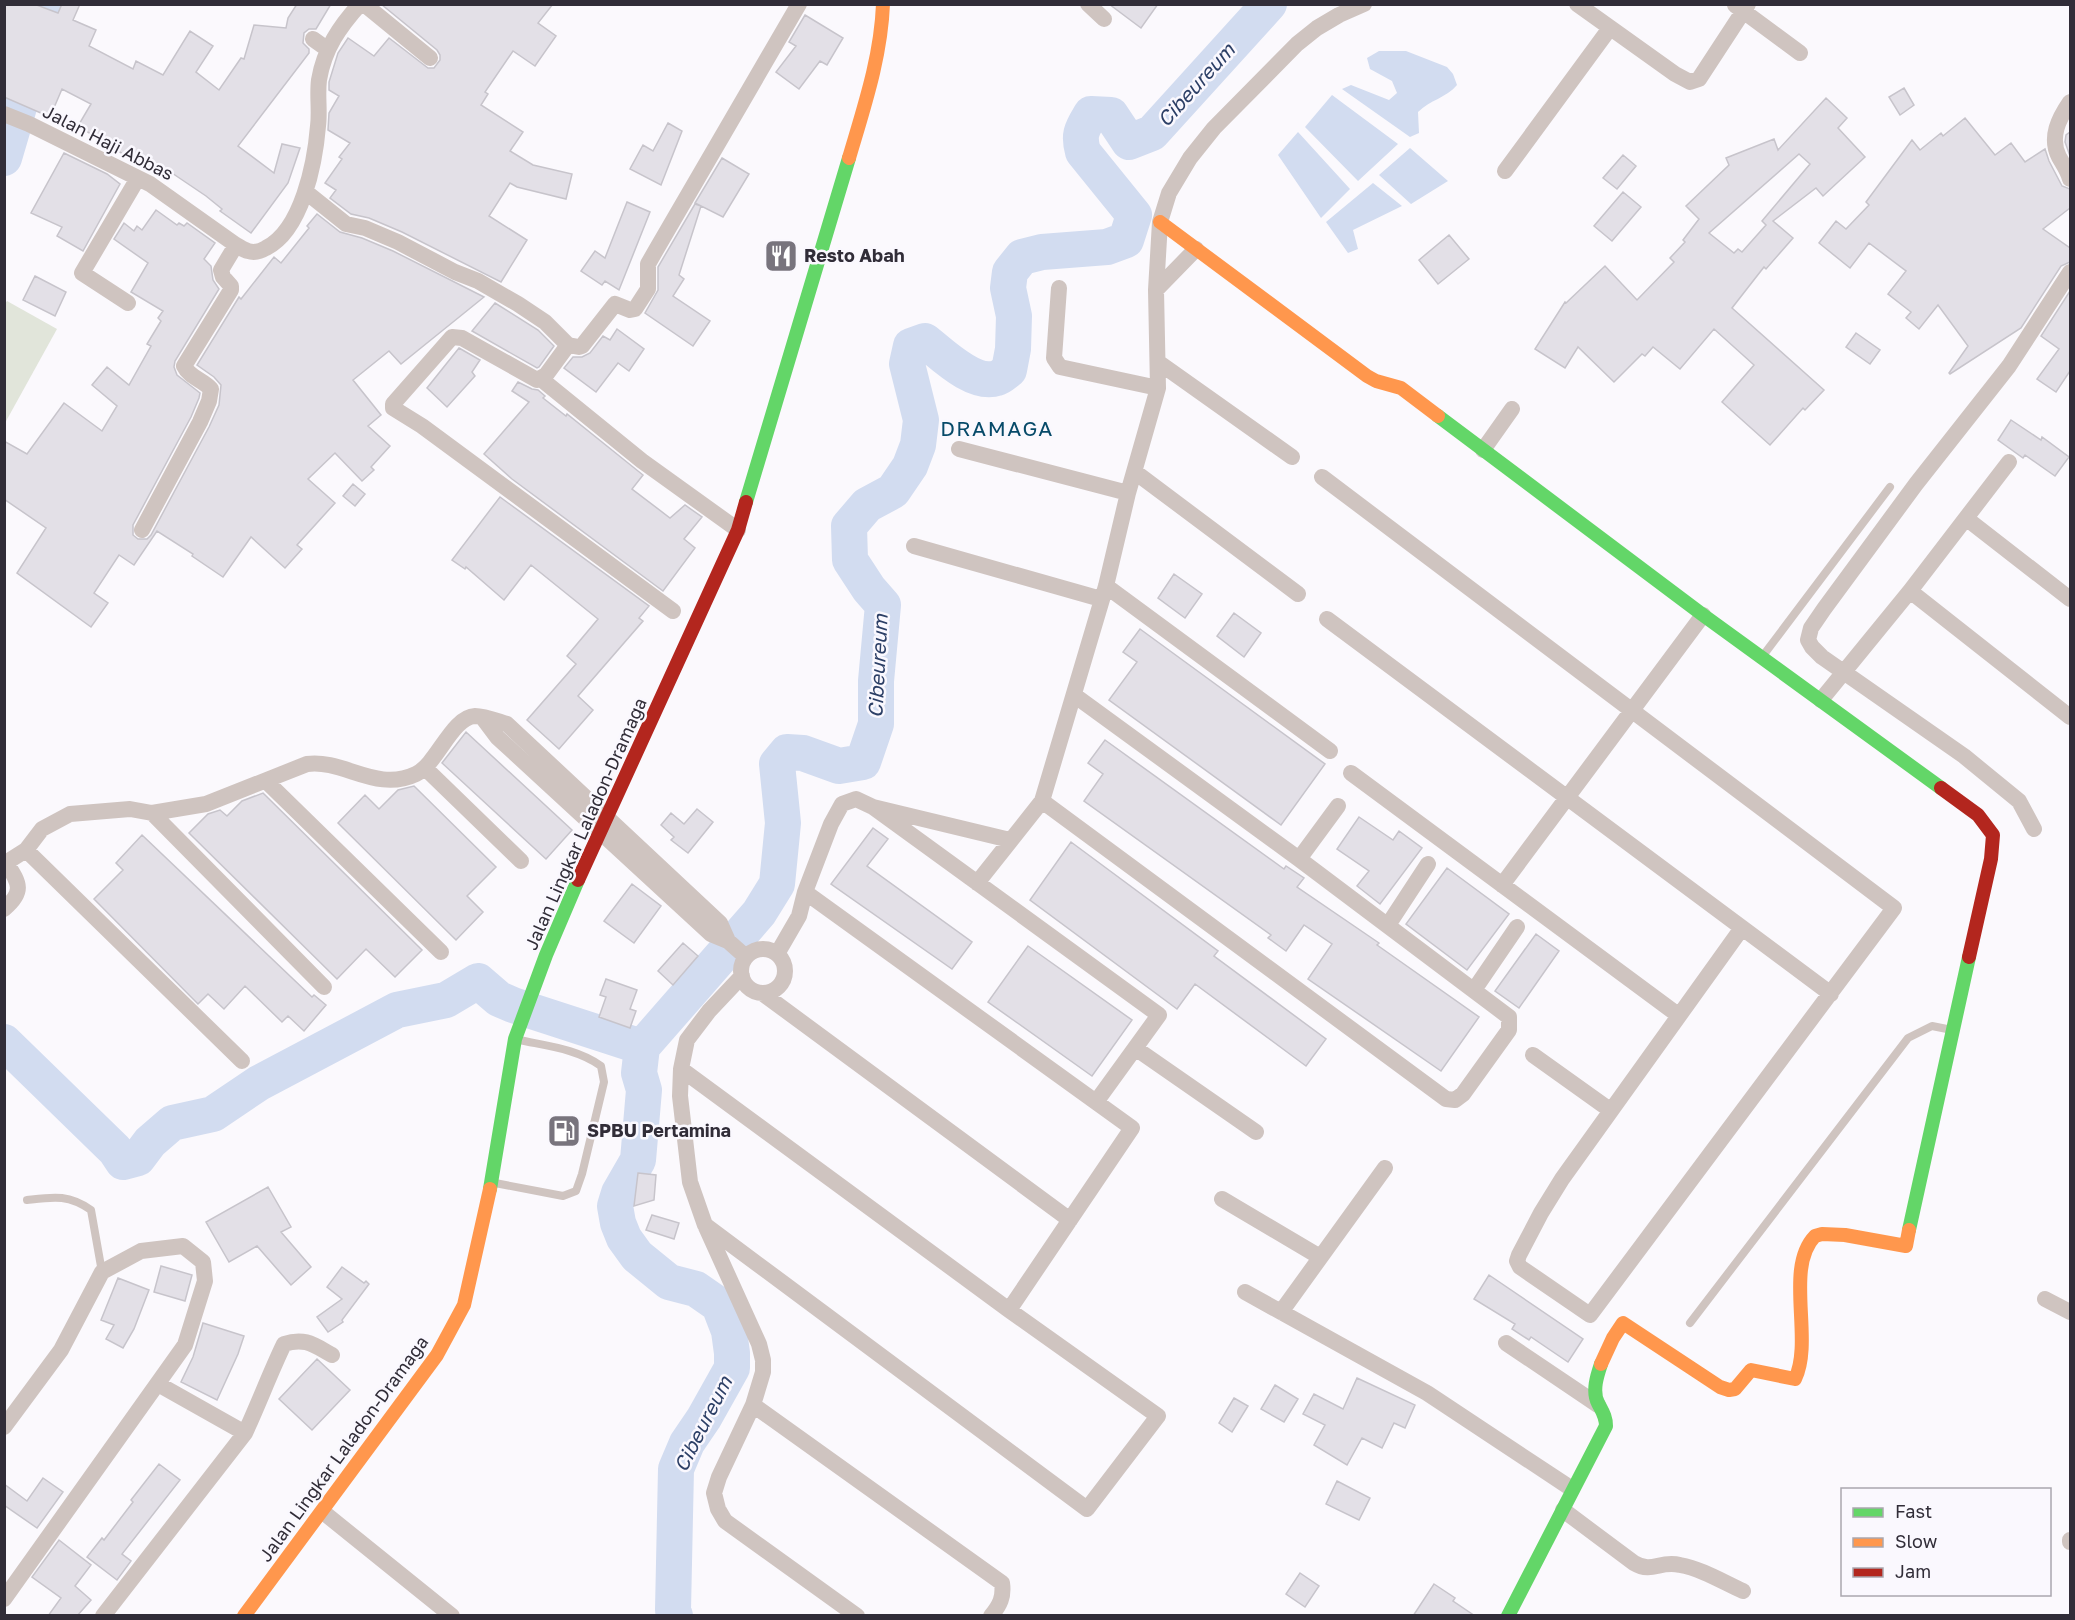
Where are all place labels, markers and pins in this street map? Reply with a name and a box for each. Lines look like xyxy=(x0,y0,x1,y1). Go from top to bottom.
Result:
restaurant icon: Resto Abah xyxy=(763,238,799,274)
place label: Resto Abah xyxy=(804,244,905,266)
fuel station icon: SPBU Pertamina xyxy=(546,1113,582,1149)
place label: SPBU Pertamina xyxy=(587,1119,731,1141)

